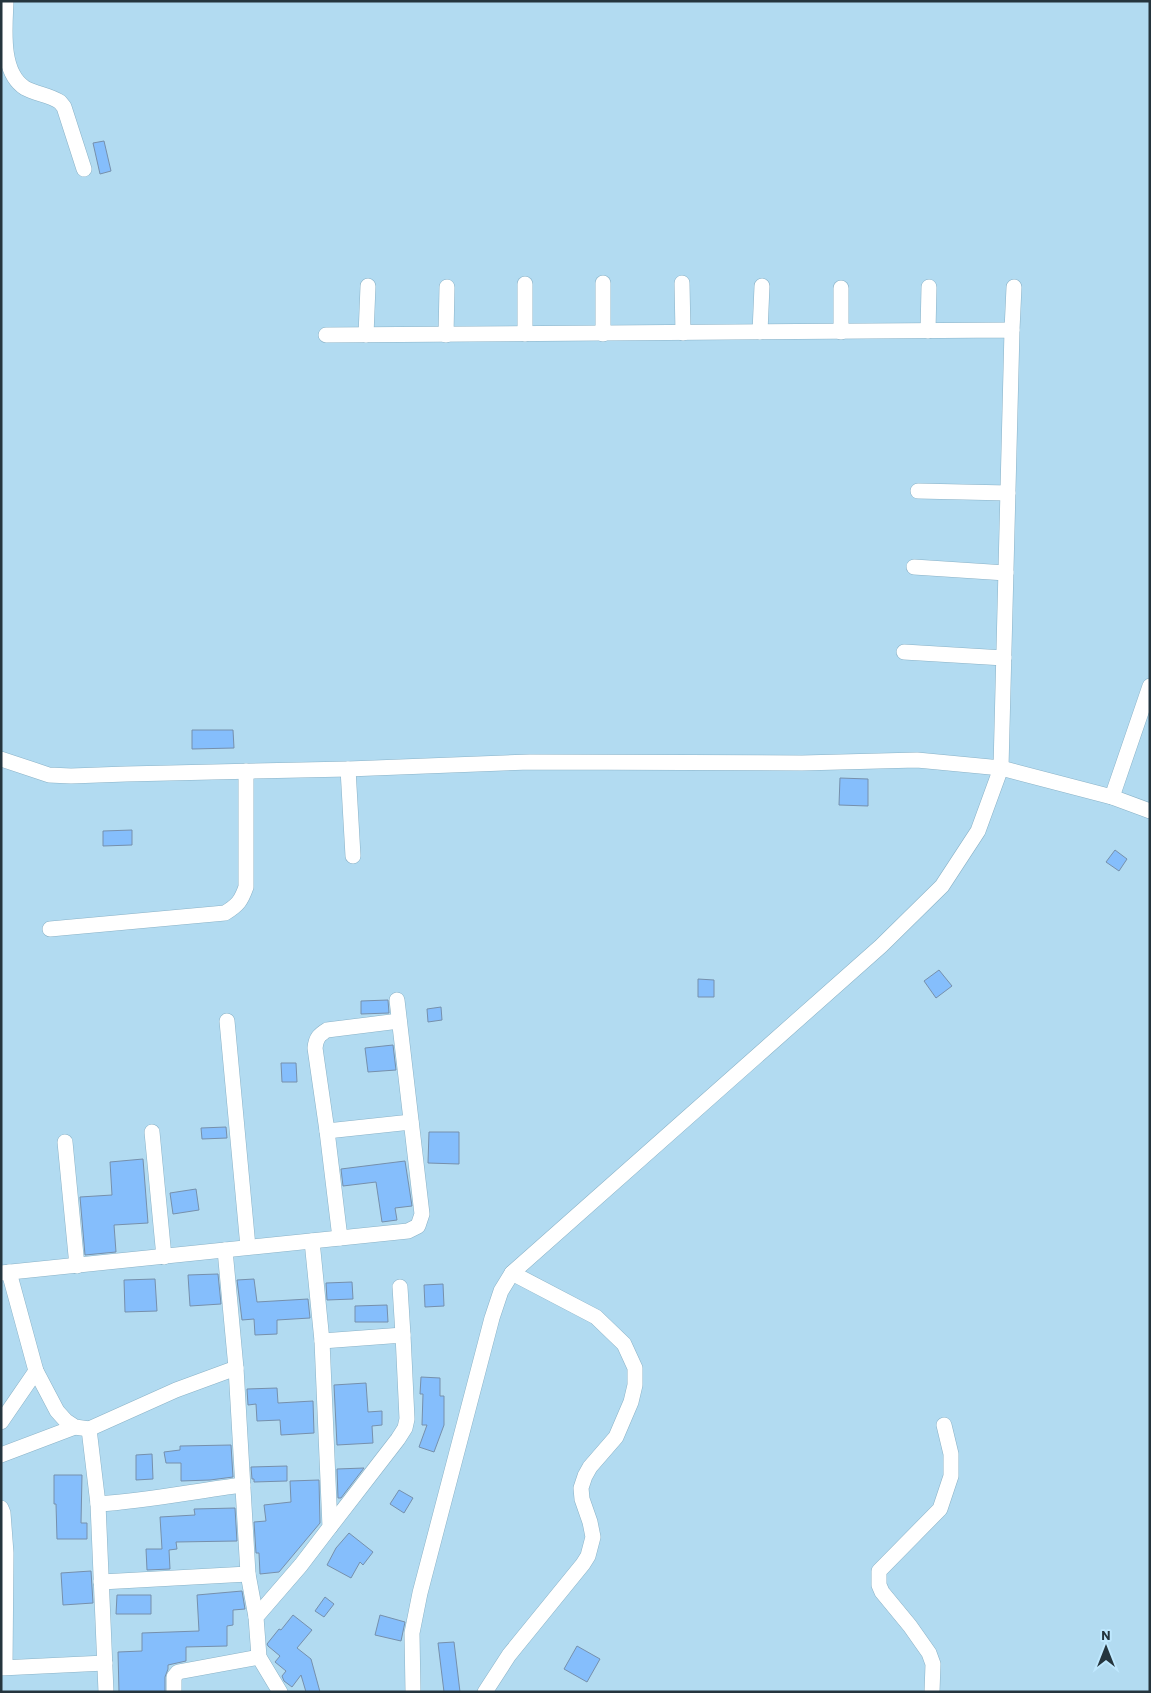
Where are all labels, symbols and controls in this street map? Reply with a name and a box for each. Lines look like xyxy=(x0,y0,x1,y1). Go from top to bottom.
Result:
north arrow xyxy=(1081,1623,1131,1673)
text: N xyxy=(1101,1626,1111,1643)

